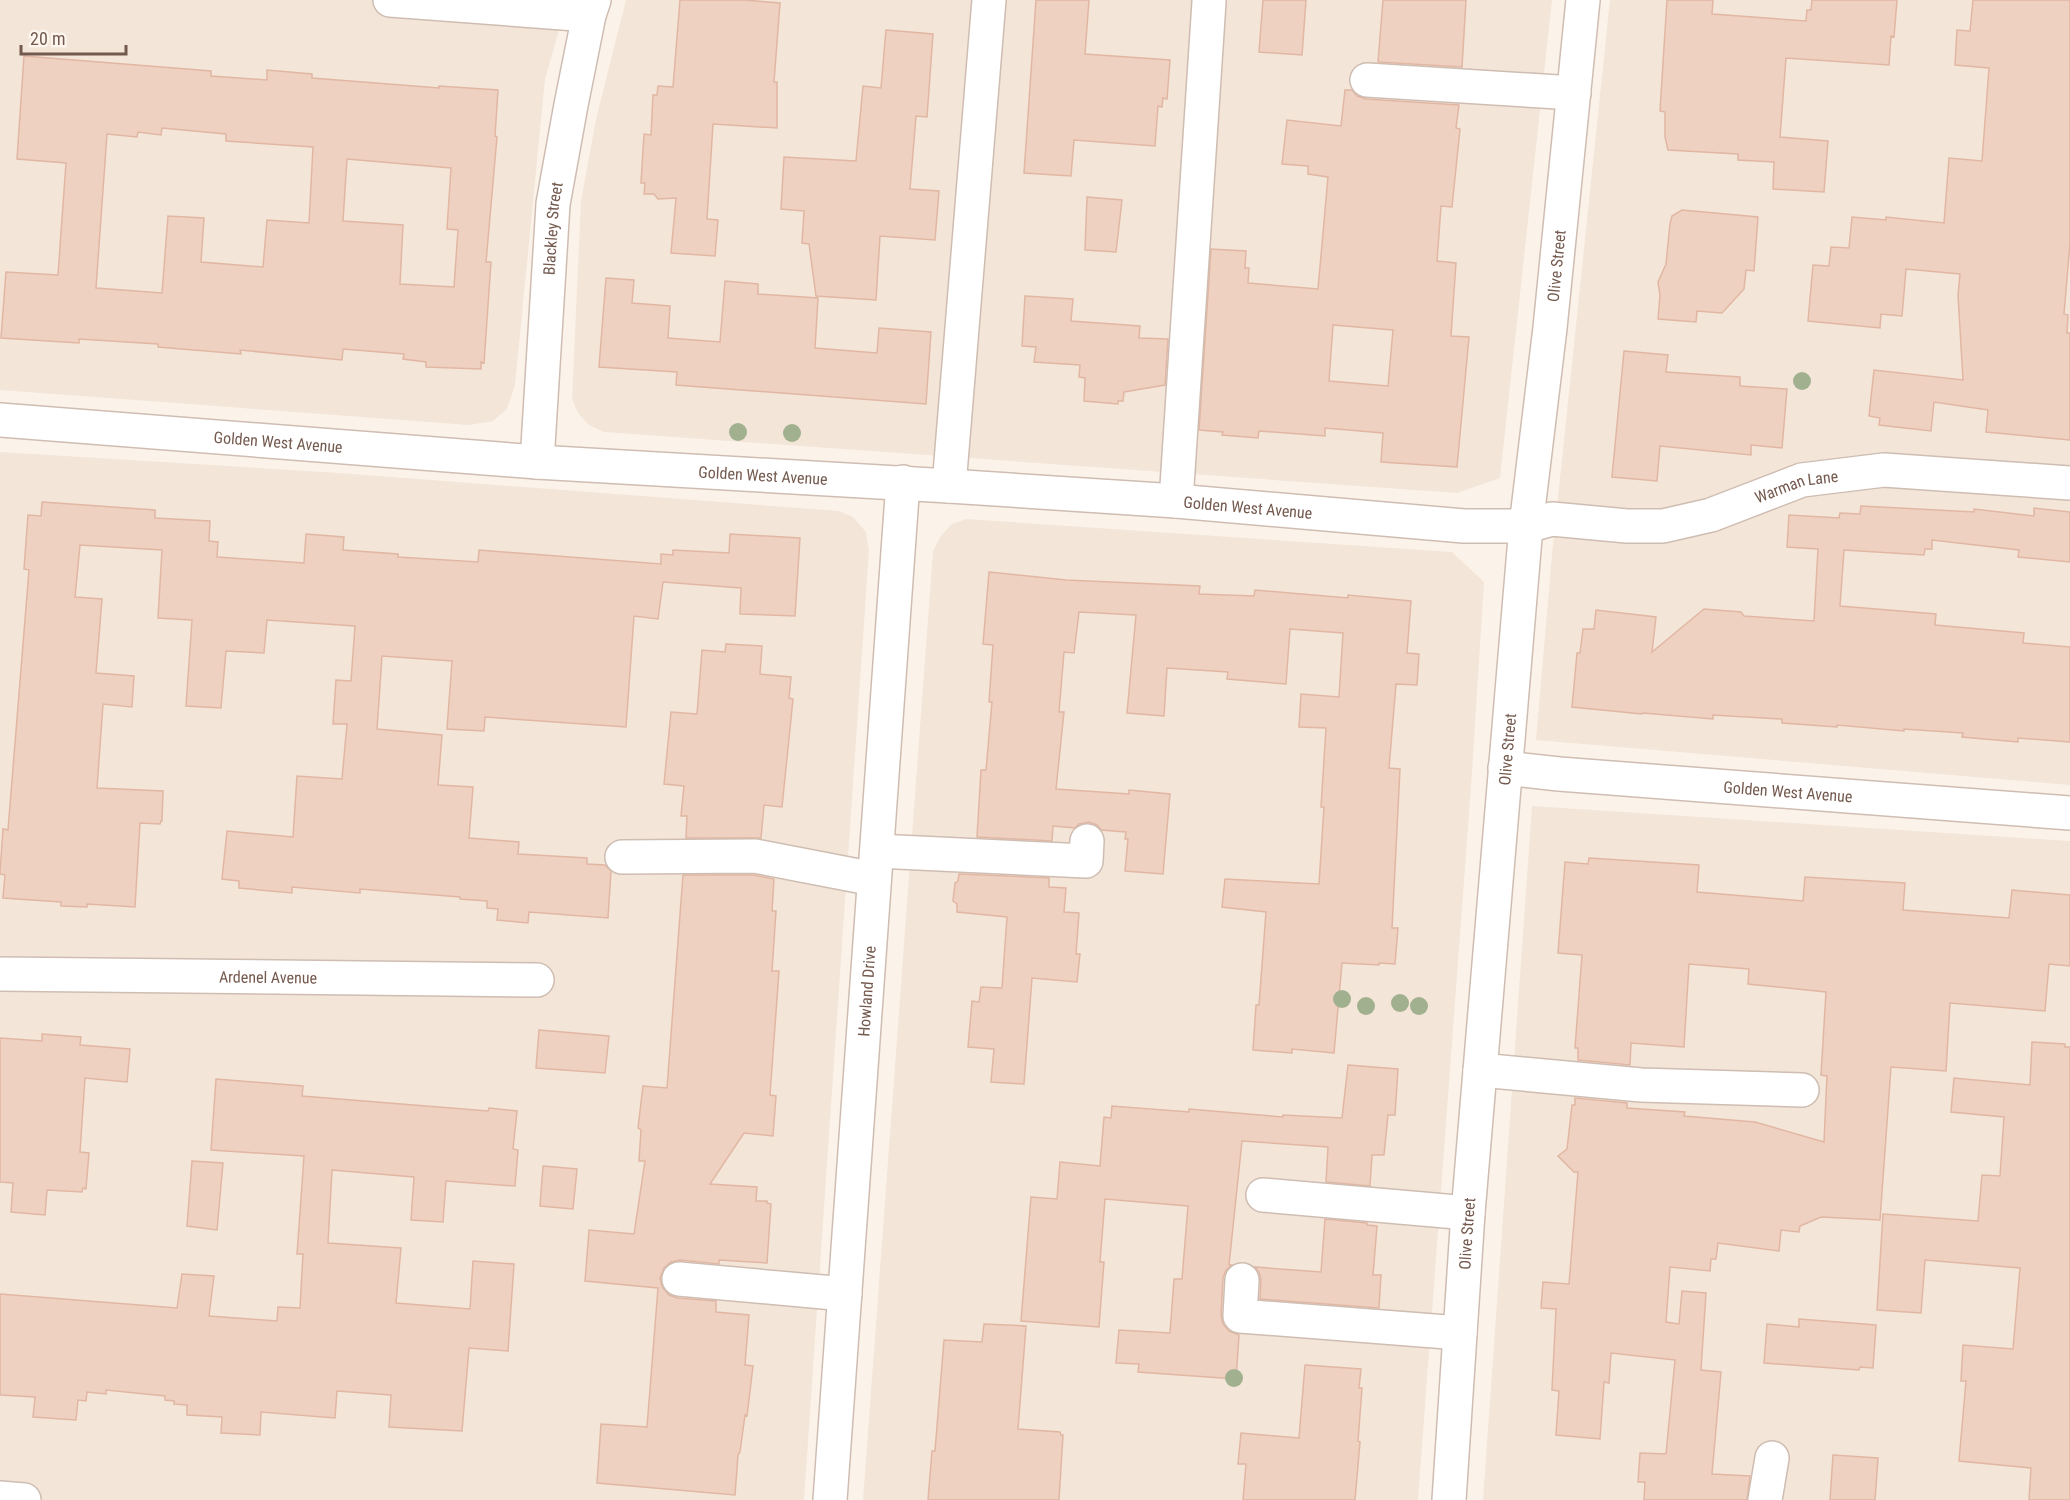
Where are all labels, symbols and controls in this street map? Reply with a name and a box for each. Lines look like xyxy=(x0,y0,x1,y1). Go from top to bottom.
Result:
scale bar xyxy=(21,18,126,56)
text: 20 m xyxy=(30,28,65,49)
street label: Blackley Street xyxy=(539,180,566,276)
street label: Olive Street xyxy=(1543,229,1569,303)
street label: Golden West Avenue xyxy=(213,427,343,456)
street label: Golden West Avenue xyxy=(698,462,828,488)
street label: Warman Lane xyxy=(1752,466,1839,507)
street label: Golden West Avenue xyxy=(1183,492,1313,522)
street label: Olive Street xyxy=(1495,712,1520,786)
street label: Golden West Avenue xyxy=(1723,777,1853,806)
street label: Howland Drive xyxy=(854,945,879,1037)
street label: Ardenel Avenue xyxy=(219,967,317,987)
street label: Olive Street xyxy=(1455,1196,1479,1270)

